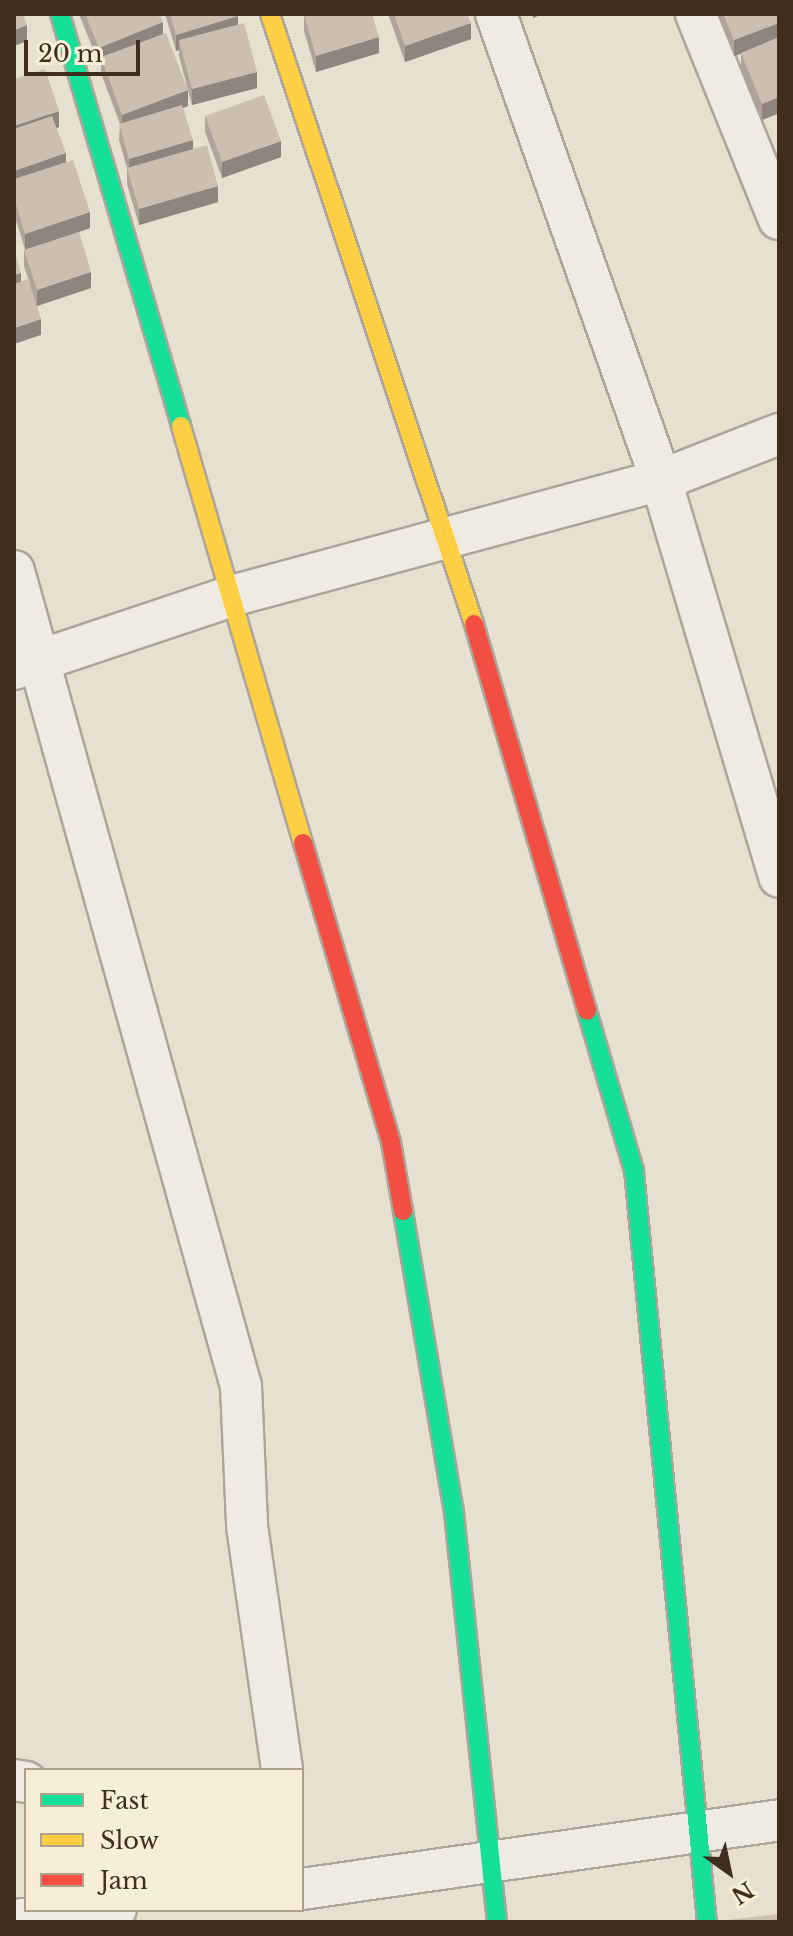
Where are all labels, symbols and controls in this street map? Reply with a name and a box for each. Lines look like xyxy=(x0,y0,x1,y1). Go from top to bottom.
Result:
scale bar xyxy=(28,24,144,74)
text: 20 m xyxy=(38,39,103,68)
legend xyxy=(24,1768,304,1912)
text: Fast xyxy=(100,1786,148,1815)
text: Slow xyxy=(100,1826,159,1855)
north arrow xyxy=(689,1832,769,1912)
text: Jam xyxy=(100,1866,148,1895)
text: N xyxy=(726,1876,758,1910)

